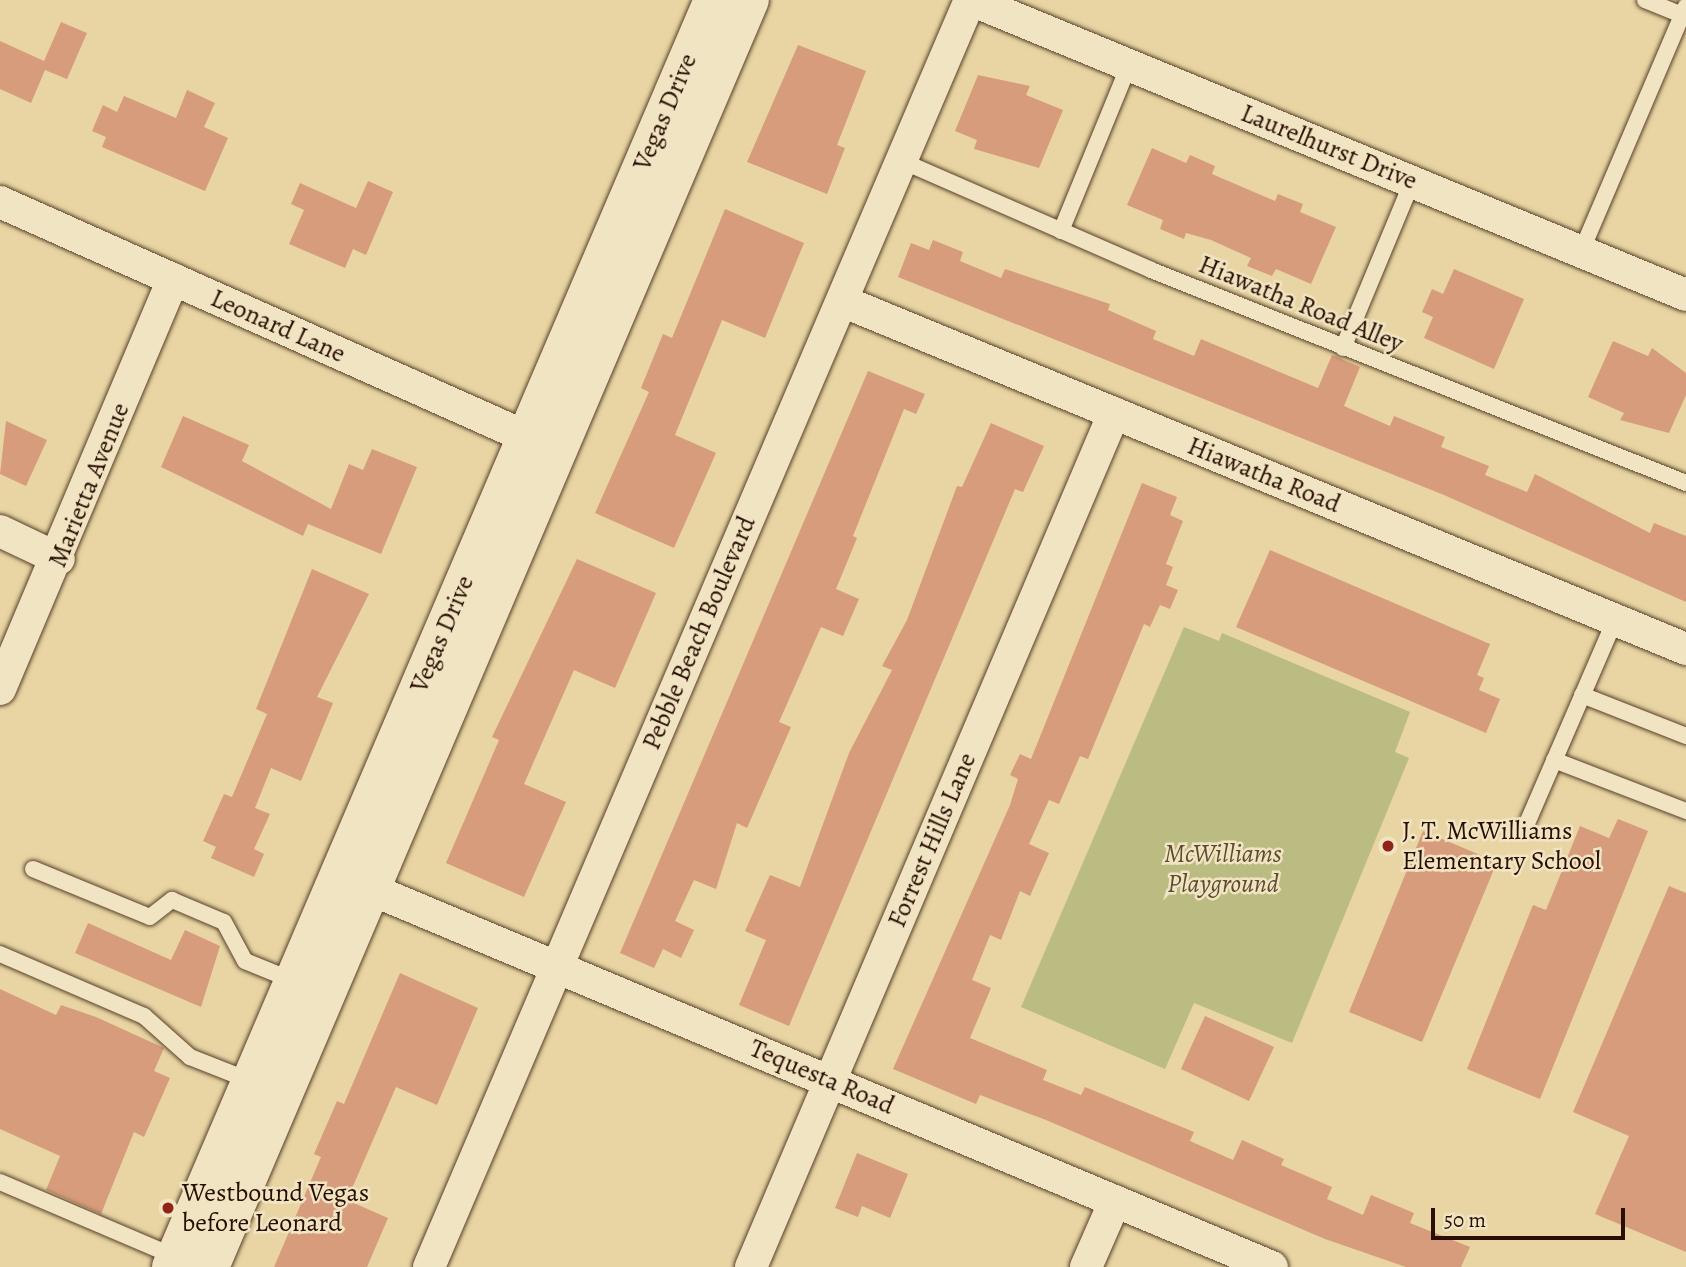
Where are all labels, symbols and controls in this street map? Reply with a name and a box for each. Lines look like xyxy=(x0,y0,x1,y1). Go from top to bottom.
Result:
street label: Vegas Drive xyxy=(626,49,704,175)
street label: Laurelhurst Drive xyxy=(1236,97,1422,197)
street label: Hiawatha Road Alley xyxy=(1194,249,1408,359)
street label: Leonard Lane xyxy=(206,282,350,370)
street label: Marietta Avenue xyxy=(42,398,136,572)
street label: Hiawatha Road xyxy=(1183,430,1345,520)
street label: Pebble Beach Boulevard xyxy=(636,512,762,754)
street label: Vegas Drive xyxy=(403,571,481,697)
street label: Forrest Hills Lane xyxy=(881,748,983,932)
place label: J. T. McWilliams Elementary School xyxy=(1402,815,1601,876)
park label: McWilliams Playground xyxy=(1164,838,1282,900)
marker: J. T. McWilliams Elementary School xyxy=(1380,838,1396,854)
street label: Tequesta Road xyxy=(745,1033,899,1121)
place label: Westbound Vegas before Leonard xyxy=(182,1177,369,1238)
scale bar xyxy=(1434,1194,1628,1238)
marker: Westbound Vegas before Leonard xyxy=(160,1200,176,1216)
text: 50 m xyxy=(1444,1206,1486,1234)

